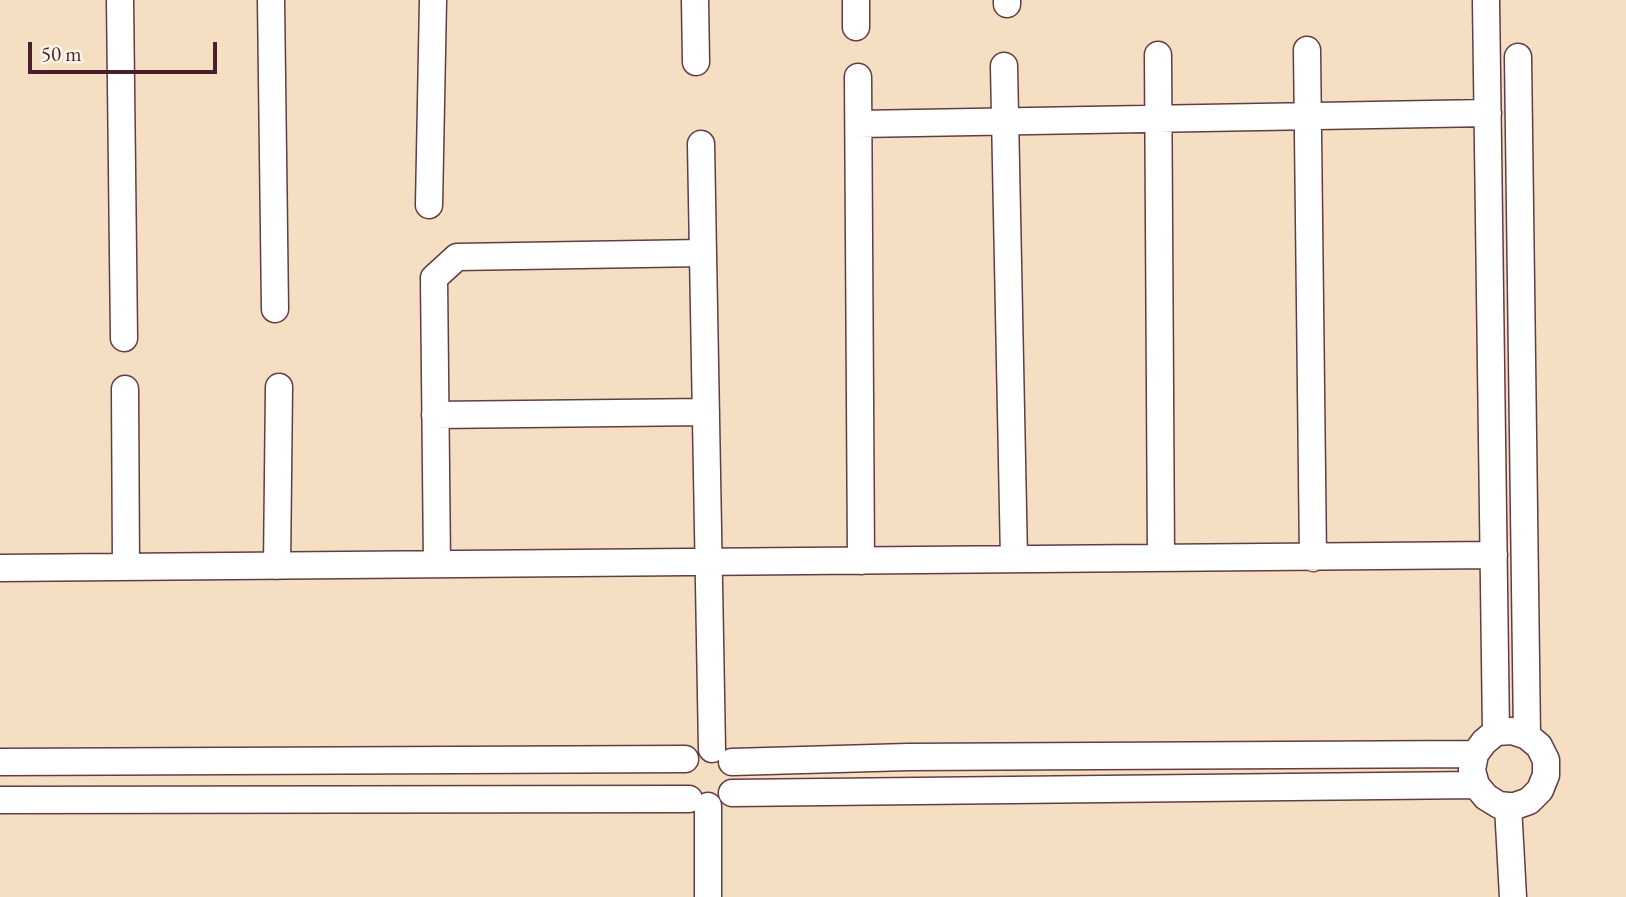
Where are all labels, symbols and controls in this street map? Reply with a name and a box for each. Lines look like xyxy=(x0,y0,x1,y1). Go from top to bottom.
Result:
scale bar xyxy=(32,28,220,72)
text: 50 m xyxy=(41,40,82,67)

